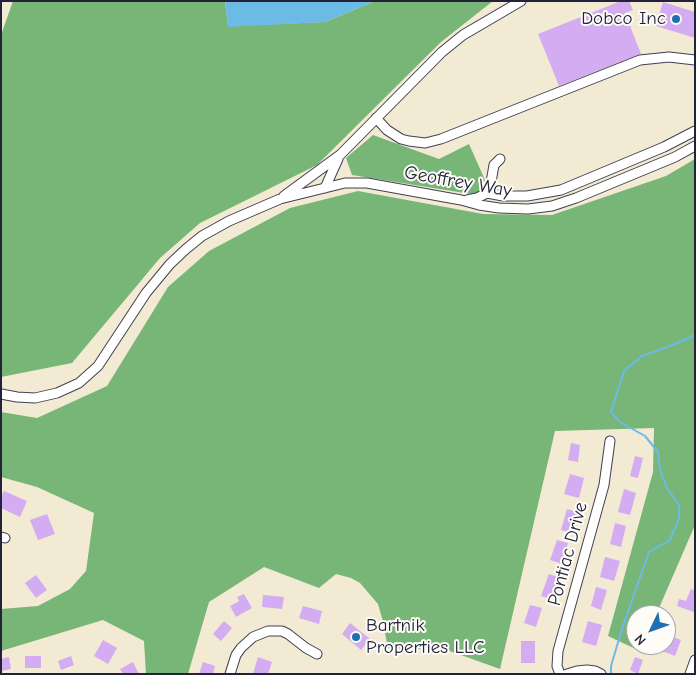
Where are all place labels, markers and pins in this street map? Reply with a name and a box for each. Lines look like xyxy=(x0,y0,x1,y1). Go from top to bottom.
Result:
place label: Dobco Inc xyxy=(581,8,666,30)
marker: Dobco Inc xyxy=(670,13,682,25)
place label: Bartnik Properties LLC xyxy=(366,615,485,659)
marker: Bartnik Properties LLC xyxy=(350,631,362,643)

